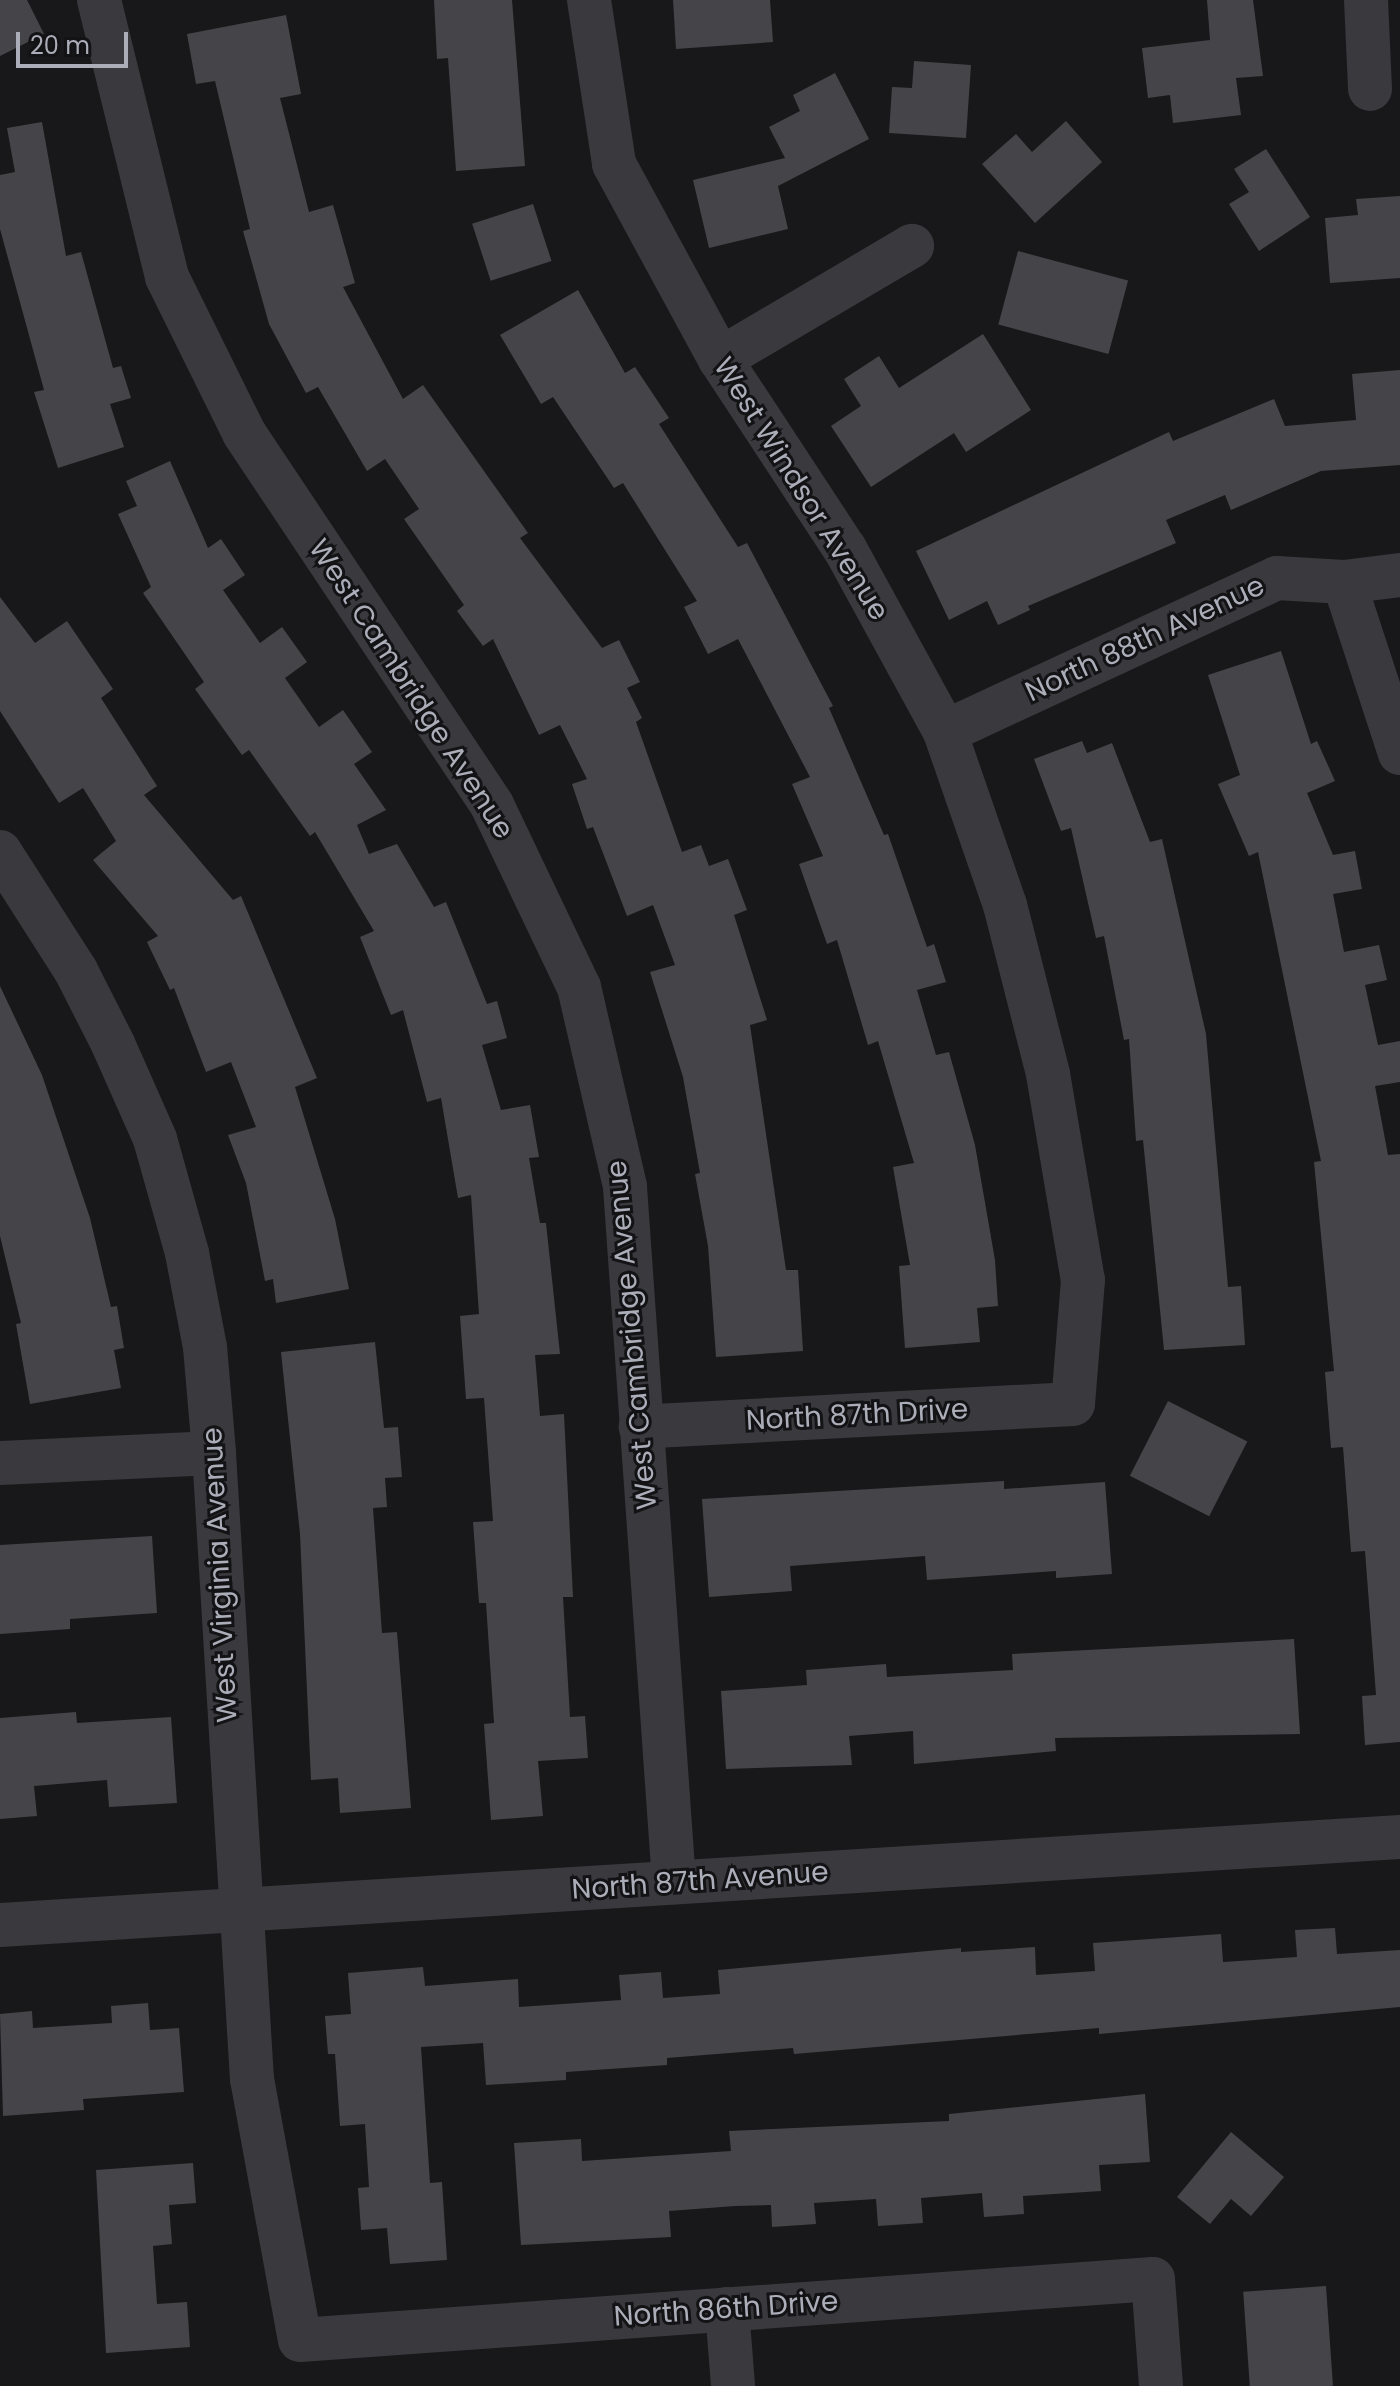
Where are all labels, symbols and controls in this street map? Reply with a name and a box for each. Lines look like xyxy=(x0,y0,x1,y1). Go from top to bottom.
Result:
scale bar xyxy=(20,16,132,66)
text: 20 m xyxy=(30,29,90,62)
street label: West Windsor Avenue xyxy=(706,351,896,627)
street label: West Cambridge Avenue xyxy=(301,533,521,845)
street label: North 88th Avenue xyxy=(1020,569,1270,709)
street label: West Cambridge Avenue xyxy=(600,1159,664,1511)
street label: North 87th Drive xyxy=(745,1392,969,1438)
street label: West Virginia Avenue xyxy=(195,1427,245,1723)
street label: North 87th Avenue xyxy=(570,1855,830,1907)
street label: North 86th Drive xyxy=(613,2284,839,2334)

